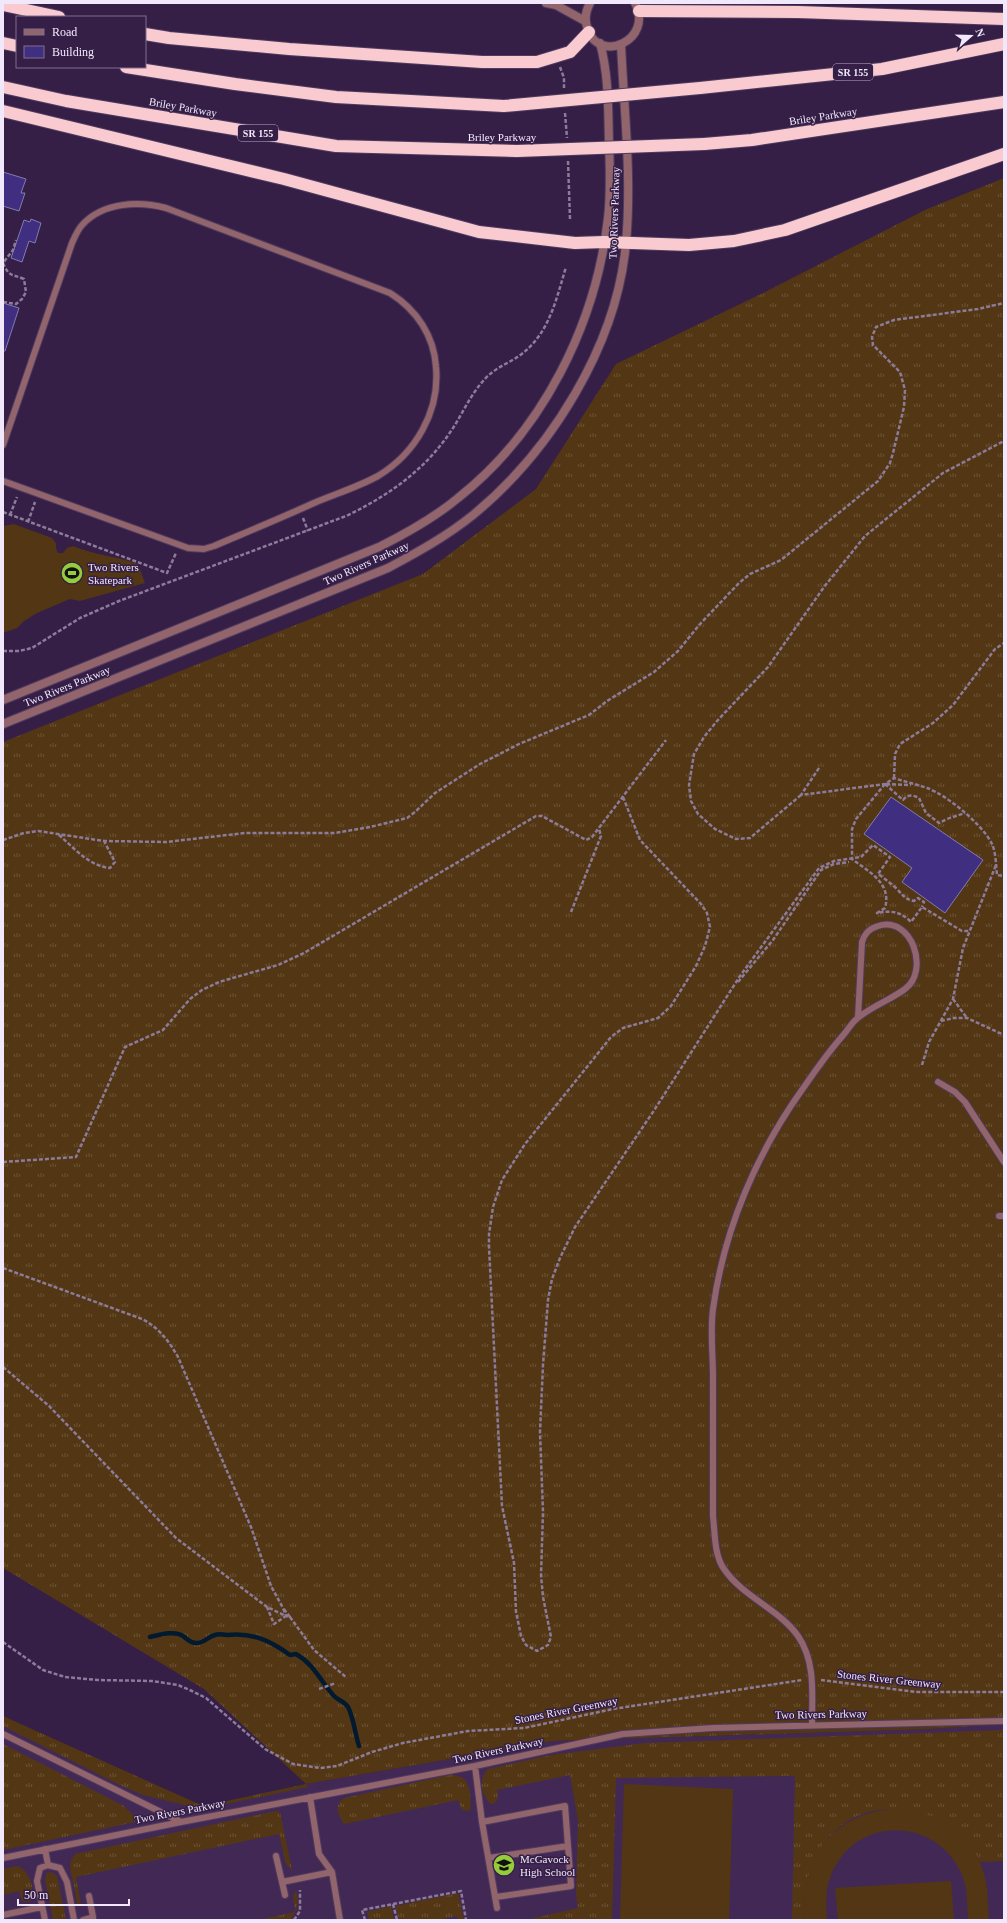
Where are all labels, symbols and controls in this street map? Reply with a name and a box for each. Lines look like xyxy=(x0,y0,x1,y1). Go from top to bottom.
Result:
legend xyxy=(16,16,146,68)
north arrow xyxy=(951,16,991,56)
text: Road xyxy=(52,25,77,39)
text: N xyxy=(973,27,987,38)
text: Building xyxy=(52,45,94,59)
road number: SR 155 xyxy=(833,64,873,80)
street label: Briley Parkway xyxy=(148,95,218,119)
street label: Briley Parkway xyxy=(788,105,858,127)
road number: SR 155 xyxy=(238,125,278,141)
street label: Briley Parkway xyxy=(468,131,537,143)
street label: Two Rivers Parkway xyxy=(606,166,622,259)
street label: Two Rivers Parkway xyxy=(321,539,411,587)
sports icon: Two Rivers Skatepark xyxy=(59,560,85,586)
place label: Two Rivers Skatepark xyxy=(88,561,139,586)
street label: Two Rivers Parkway xyxy=(22,663,112,709)
street label: Stones River Greenway xyxy=(836,1668,942,1690)
street label: Stones River Greenway xyxy=(514,1694,619,1726)
street label: Two Rivers Parkway xyxy=(775,1707,868,1721)
street label: Two Rivers Parkway xyxy=(452,1734,545,1765)
street label: Two Rivers Parkway xyxy=(134,1796,227,1826)
school or university icon: McGavock High School xyxy=(491,1852,517,1878)
place label: McGavock High School xyxy=(520,1853,575,1878)
scale bar xyxy=(18,1881,129,1907)
text: 50 m xyxy=(24,1888,49,1902)

